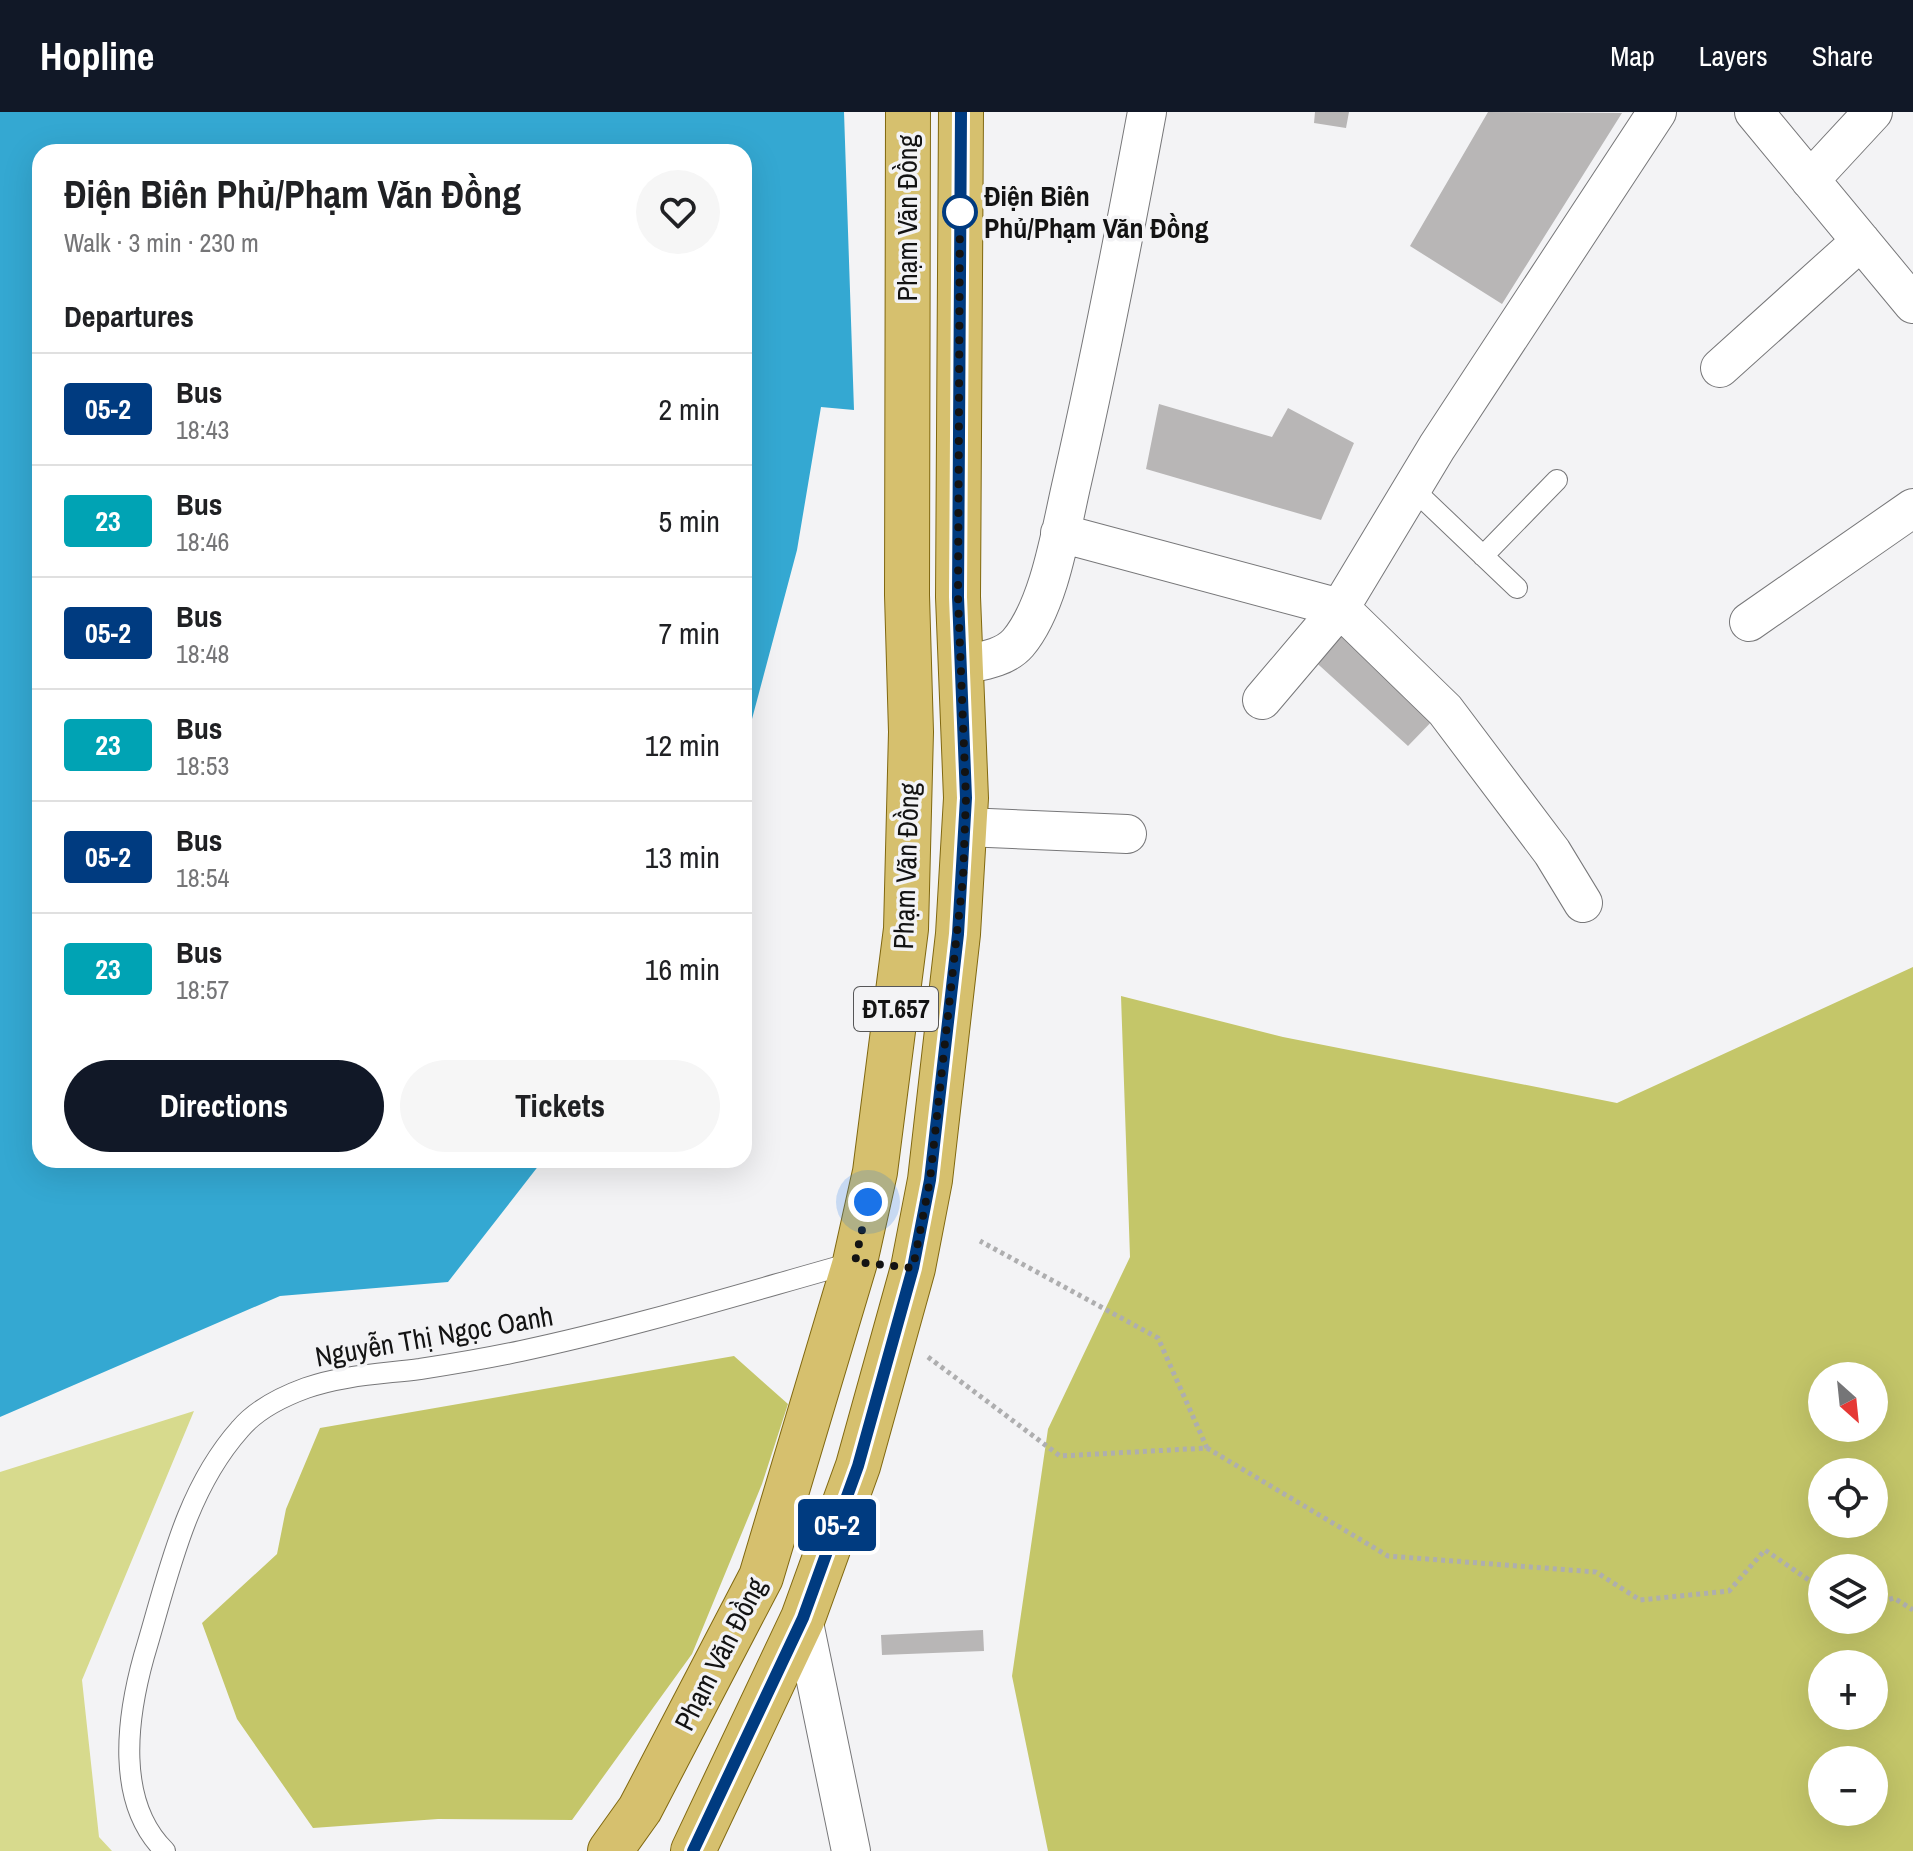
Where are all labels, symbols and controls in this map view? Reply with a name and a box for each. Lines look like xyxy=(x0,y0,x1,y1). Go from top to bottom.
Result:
text: Hopline xyxy=(40,31,154,82)
text: Map xyxy=(1610,37,1655,75)
text: Layers xyxy=(1699,37,1768,75)
text: Share xyxy=(1812,37,1873,75)
street label: Phạm Văn Đồng xyxy=(888,134,926,301)
text: Điện Biên Phủ/Phạm Văn Đồng xyxy=(64,169,521,220)
button: heart xyxy=(636,170,720,254)
place label: Điện Biên Phủ/Phạm Văn Đồng xyxy=(984,177,1209,247)
marker: Điện Biên Phủ/Phạm Văn Đồng xyxy=(943,195,977,229)
text: Walk · 3 min · 230 m xyxy=(64,225,259,260)
text: Departures xyxy=(64,296,194,336)
text: Bus xyxy=(176,372,222,412)
text: 2 min xyxy=(658,389,720,429)
text: 05-2 xyxy=(85,390,131,428)
text: 18:43 xyxy=(176,412,229,447)
text: Bus xyxy=(176,484,222,524)
text: 5 min xyxy=(658,501,720,541)
text: 23 xyxy=(95,502,121,540)
text: 18:46 xyxy=(176,524,229,559)
text: Bus xyxy=(176,596,222,636)
text: 7 min xyxy=(658,613,720,653)
text: 05-2 xyxy=(85,614,131,652)
text: 18:48 xyxy=(176,636,229,671)
text: Bus xyxy=(176,708,222,748)
text: 12 min xyxy=(645,725,720,765)
text: 23 xyxy=(95,726,121,764)
text: 18:53 xyxy=(176,748,229,783)
street label: Phạm Văn Đồng xyxy=(884,782,928,950)
text: Bus xyxy=(176,820,222,860)
text: 13 min xyxy=(645,837,720,877)
text: 05-2 xyxy=(85,838,131,876)
text: 18:54 xyxy=(176,860,229,895)
text: Bus xyxy=(176,932,222,972)
text: 16 min xyxy=(645,949,720,989)
text: 23 xyxy=(95,950,121,988)
text: 18:57 xyxy=(176,972,229,1007)
road number: ĐT.657 xyxy=(854,987,938,1031)
button: Directions xyxy=(64,1060,384,1152)
button: Tickets xyxy=(400,1060,720,1152)
your location xyxy=(848,1182,888,1222)
street label: Nguyễn Thị Ngọc Oanh xyxy=(312,1296,556,1376)
north arrow xyxy=(1808,1362,1888,1442)
map controls xyxy=(1808,1362,1888,1826)
button: locate xyxy=(1808,1458,1888,1538)
line badge: 05-2 xyxy=(781,1499,893,1551)
text: 05-2 xyxy=(814,1506,860,1544)
button: layers xyxy=(1808,1554,1888,1634)
street label: Phạm Văn Đồng xyxy=(665,1571,775,1737)
button: + xyxy=(1808,1650,1888,1730)
button: − xyxy=(1808,1746,1888,1826)

